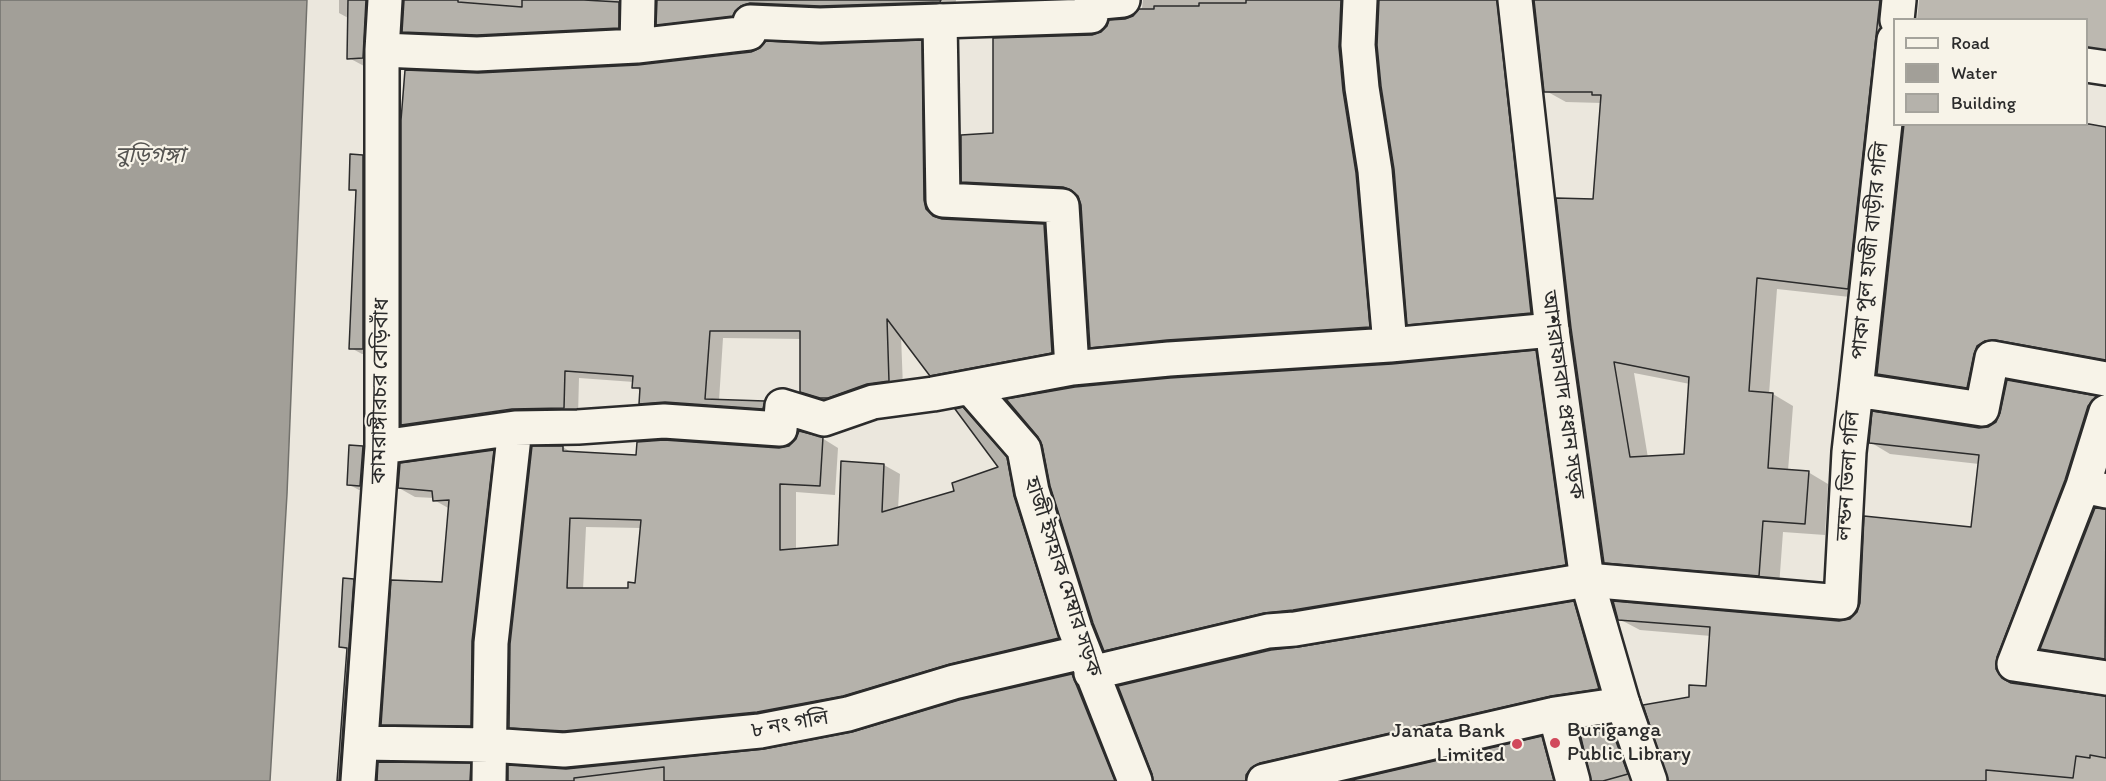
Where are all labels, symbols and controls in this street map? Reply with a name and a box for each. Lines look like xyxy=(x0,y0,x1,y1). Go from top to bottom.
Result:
legend xyxy=(1893,18,2088,126)
text: Road xyxy=(1951,32,1990,54)
text: Water xyxy=(1951,62,1997,84)
text: Building xyxy=(1951,92,2016,114)
street label: পাকা পুল হাজী বাড়ীর গলি xyxy=(1847,141,1895,361)
water label: বুড়িগঙ্গা xyxy=(115,143,185,169)
street label: আশরাফাবাদ প্রধান সড়ক xyxy=(1535,289,1589,501)
street label: কামরাঙ্গীরচর বেড়িবাঁধ xyxy=(367,298,395,484)
street label: লন্ডন ভিলা গলি xyxy=(1832,410,1866,542)
street label: হাজী ইসহাক মেম্বার সড়ক xyxy=(1018,474,1106,680)
street label: ৮ নং গলি xyxy=(749,706,831,744)
place label: Buriganga Public Library xyxy=(1567,718,1691,768)
place label: Janata Bank Limited xyxy=(1391,719,1505,769)
marker: Buriganga Public Library xyxy=(1548,736,1562,750)
marker: Janata Bank Limited xyxy=(1510,737,1524,751)

